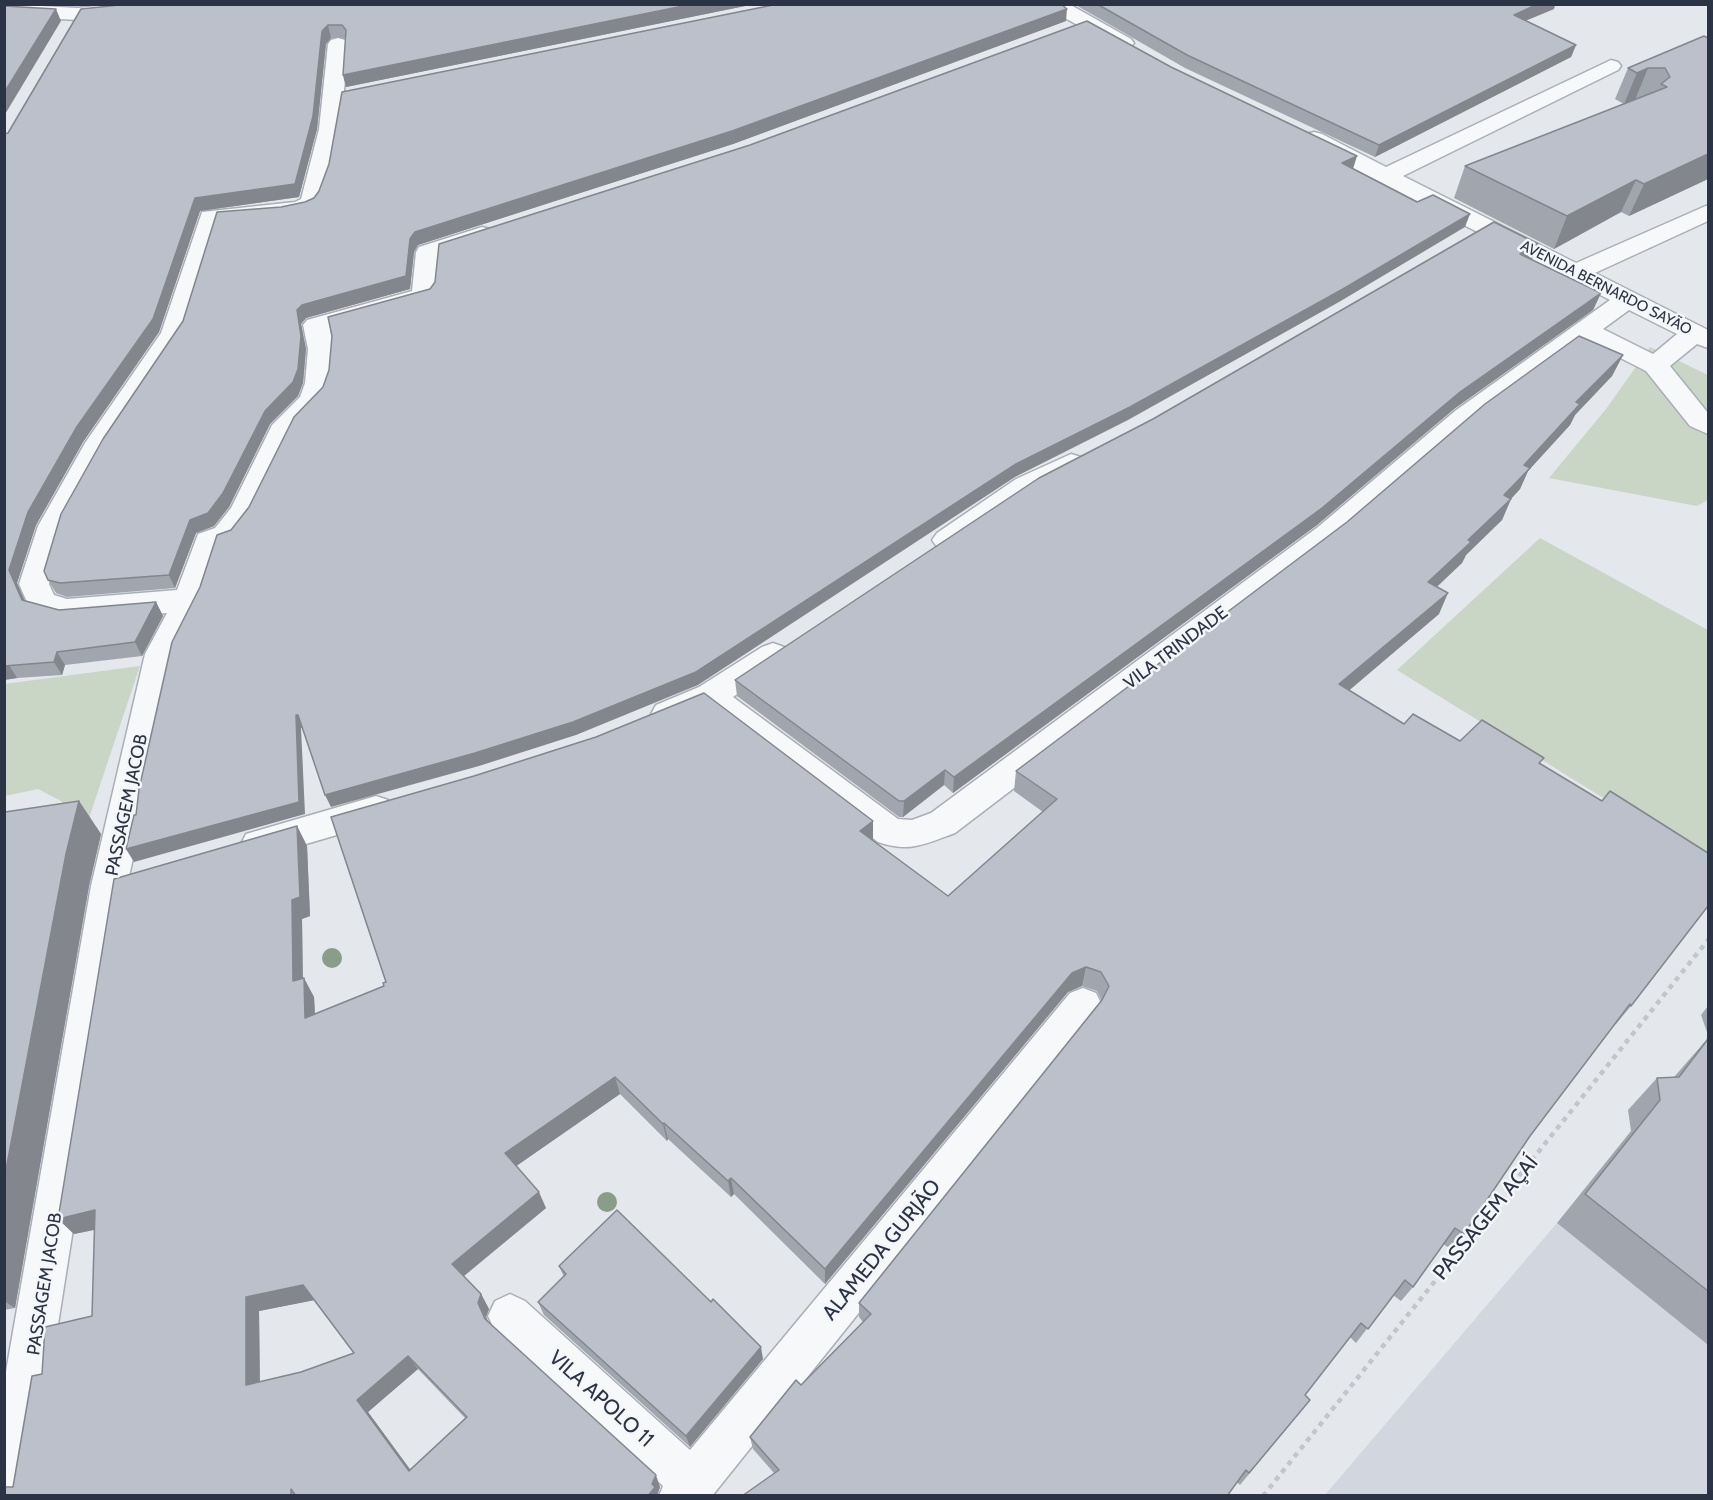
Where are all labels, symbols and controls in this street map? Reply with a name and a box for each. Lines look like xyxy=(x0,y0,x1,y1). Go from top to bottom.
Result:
street label: AVENIDA BERNARDO SAYÃO xyxy=(1517,237,1695,339)
street label: VILA TRINDADE xyxy=(1120,602,1232,694)
street label: PASSAGEM JACOB xyxy=(101,732,153,878)
street label: PASSAGEM AÇAÍ xyxy=(1428,1151,1544,1285)
street label: ALAMEDA GURJÃO xyxy=(818,1175,946,1325)
street label: PASSAGEM JACOB xyxy=(23,1211,67,1357)
street label: VILA APOLO 11 xyxy=(543,1345,659,1453)

